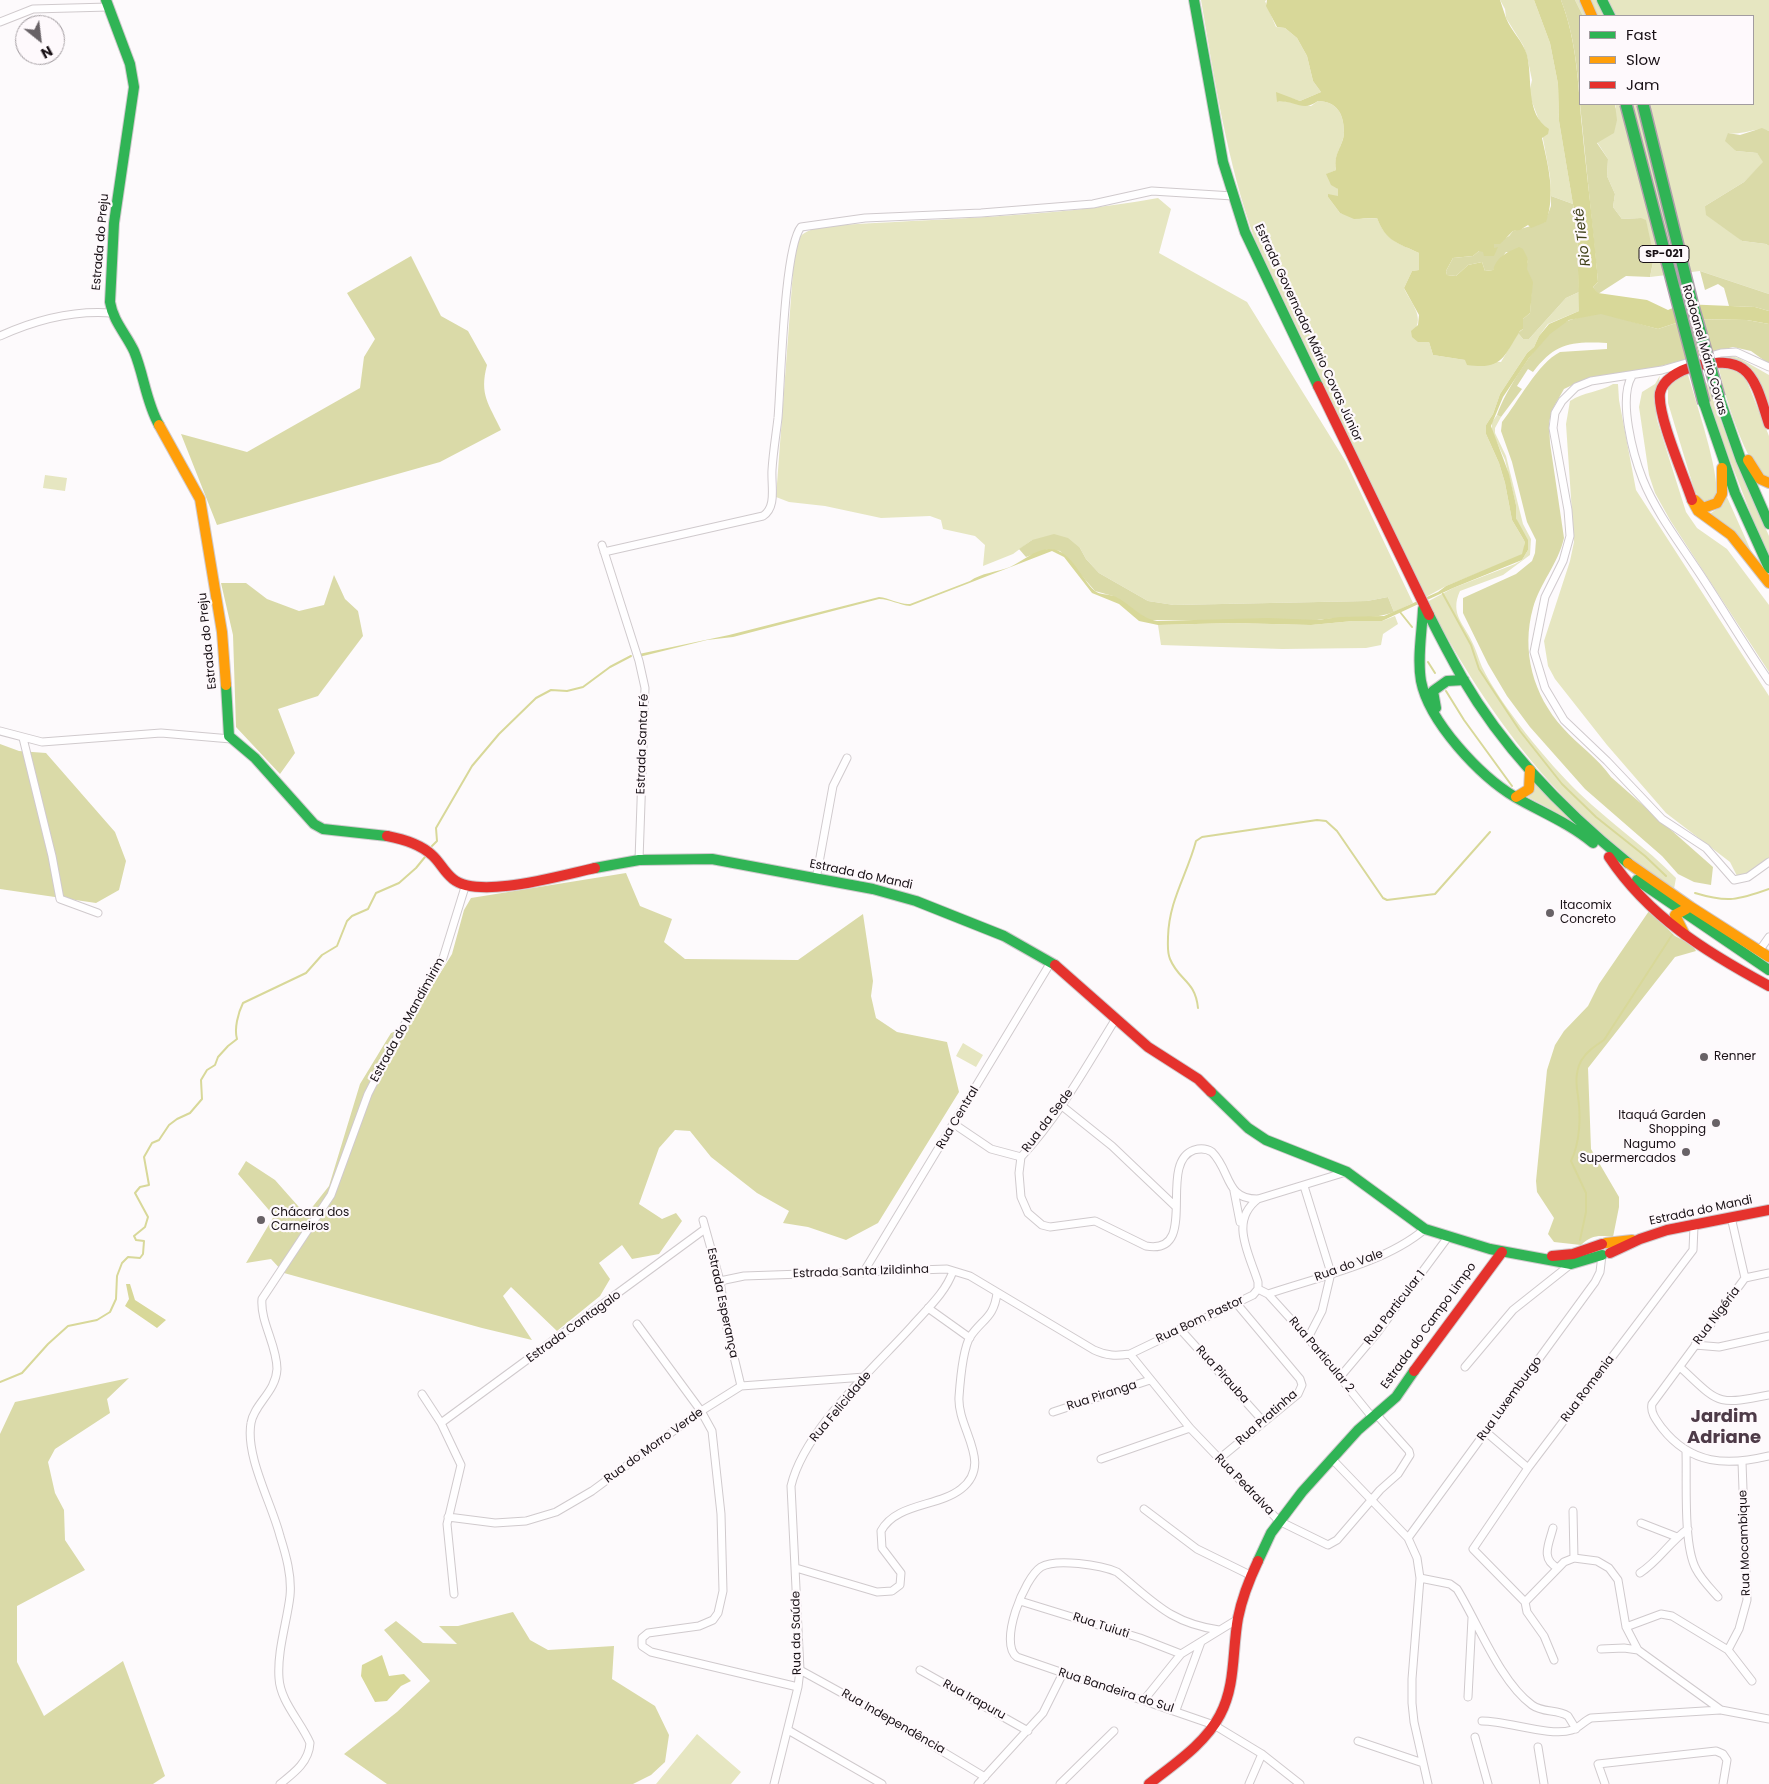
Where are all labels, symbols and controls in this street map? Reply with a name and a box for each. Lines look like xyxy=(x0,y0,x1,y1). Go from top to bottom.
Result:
north arrow xyxy=(15,15,65,65)
legend xyxy=(1579,15,1754,105)
text: Fast xyxy=(1626,24,1657,45)
text: N xyxy=(37,41,56,64)
text: Slow xyxy=(1626,49,1660,70)
text: Jam xyxy=(1626,74,1660,95)
street label: Estrada do Preju xyxy=(90,193,112,291)
water label: Rio Tietê xyxy=(1571,207,1595,267)
street label: Estrada Governador Mário Covas Júnior xyxy=(1251,222,1365,444)
road number: SP-021 xyxy=(1639,245,1689,262)
street label: Rodoanel Mário Covas xyxy=(1678,283,1730,417)
street label: Estrada do Preju xyxy=(196,592,220,690)
street label: Estrada Santa Fé xyxy=(634,693,652,795)
street label: Estrada do Mandi xyxy=(808,857,914,893)
place label: Itacomix Concreto xyxy=(1560,899,1616,927)
marker: Itacomix Concreto xyxy=(1544,907,1556,919)
street label: Estrada do Mandimirim xyxy=(368,955,448,1085)
place label: Renner xyxy=(1714,1050,1756,1064)
marker: Renner xyxy=(1698,1051,1710,1063)
street label: Rua Central xyxy=(934,1084,982,1152)
street label: Rua da Sede xyxy=(1019,1086,1077,1156)
place label: Itaquá Garden Shopping xyxy=(1618,1109,1706,1137)
marker: Itaquá Garden Shopping xyxy=(1710,1117,1722,1129)
place label: Nagumo Supermercados xyxy=(1580,1138,1676,1166)
marker: Nagumo Supermercados xyxy=(1680,1146,1692,1158)
street label: Estrada do Mandi xyxy=(1648,1193,1754,1229)
place label: Chácara dos Carneiros xyxy=(271,1206,349,1234)
marker: Chácara dos Carneiros xyxy=(255,1214,267,1226)
street label: Estrada Esperança xyxy=(703,1247,741,1359)
street label: Rua do Vale xyxy=(1313,1247,1385,1285)
street label: Estrada do Campo Limpo xyxy=(1378,1260,1480,1392)
street label: Estrada Santa Izildinha xyxy=(793,1262,929,1282)
street label: Rua Particular 1 xyxy=(1361,1268,1429,1348)
street label: Rua Nigéria xyxy=(1691,1284,1743,1348)
street label: Estrada Cantagalo xyxy=(524,1288,624,1366)
street label: Rua Bom Pastor xyxy=(1154,1293,1246,1347)
street label: Rua Particular 2 xyxy=(1285,1314,1357,1396)
street label: Rua Pirauba xyxy=(1192,1343,1252,1407)
street label: Rua Romenia xyxy=(1558,1353,1618,1425)
street label: Rua Luxemburgo xyxy=(1475,1354,1545,1444)
street label: Rua Felicidade xyxy=(807,1369,875,1445)
street label: Rua Piranga xyxy=(1065,1378,1139,1414)
street label: Rua Pratinha xyxy=(1233,1387,1301,1449)
street label: Rua do Morro Verde xyxy=(602,1405,706,1487)
district label: Jardim Adriane xyxy=(1687,1406,1761,1448)
street label: Rua Pedralva xyxy=(1211,1452,1277,1518)
street label: Rua Mocambique xyxy=(1736,1490,1754,1596)
street label: Rua da Saúde xyxy=(789,1591,805,1675)
street label: Rua Tuiuti xyxy=(1071,1610,1131,1642)
street label: Rua Bandeira do Sul xyxy=(1057,1666,1175,1716)
street label: Rua Irapuru xyxy=(940,1677,1008,1723)
street label: Rua Independência xyxy=(839,1686,947,1758)

